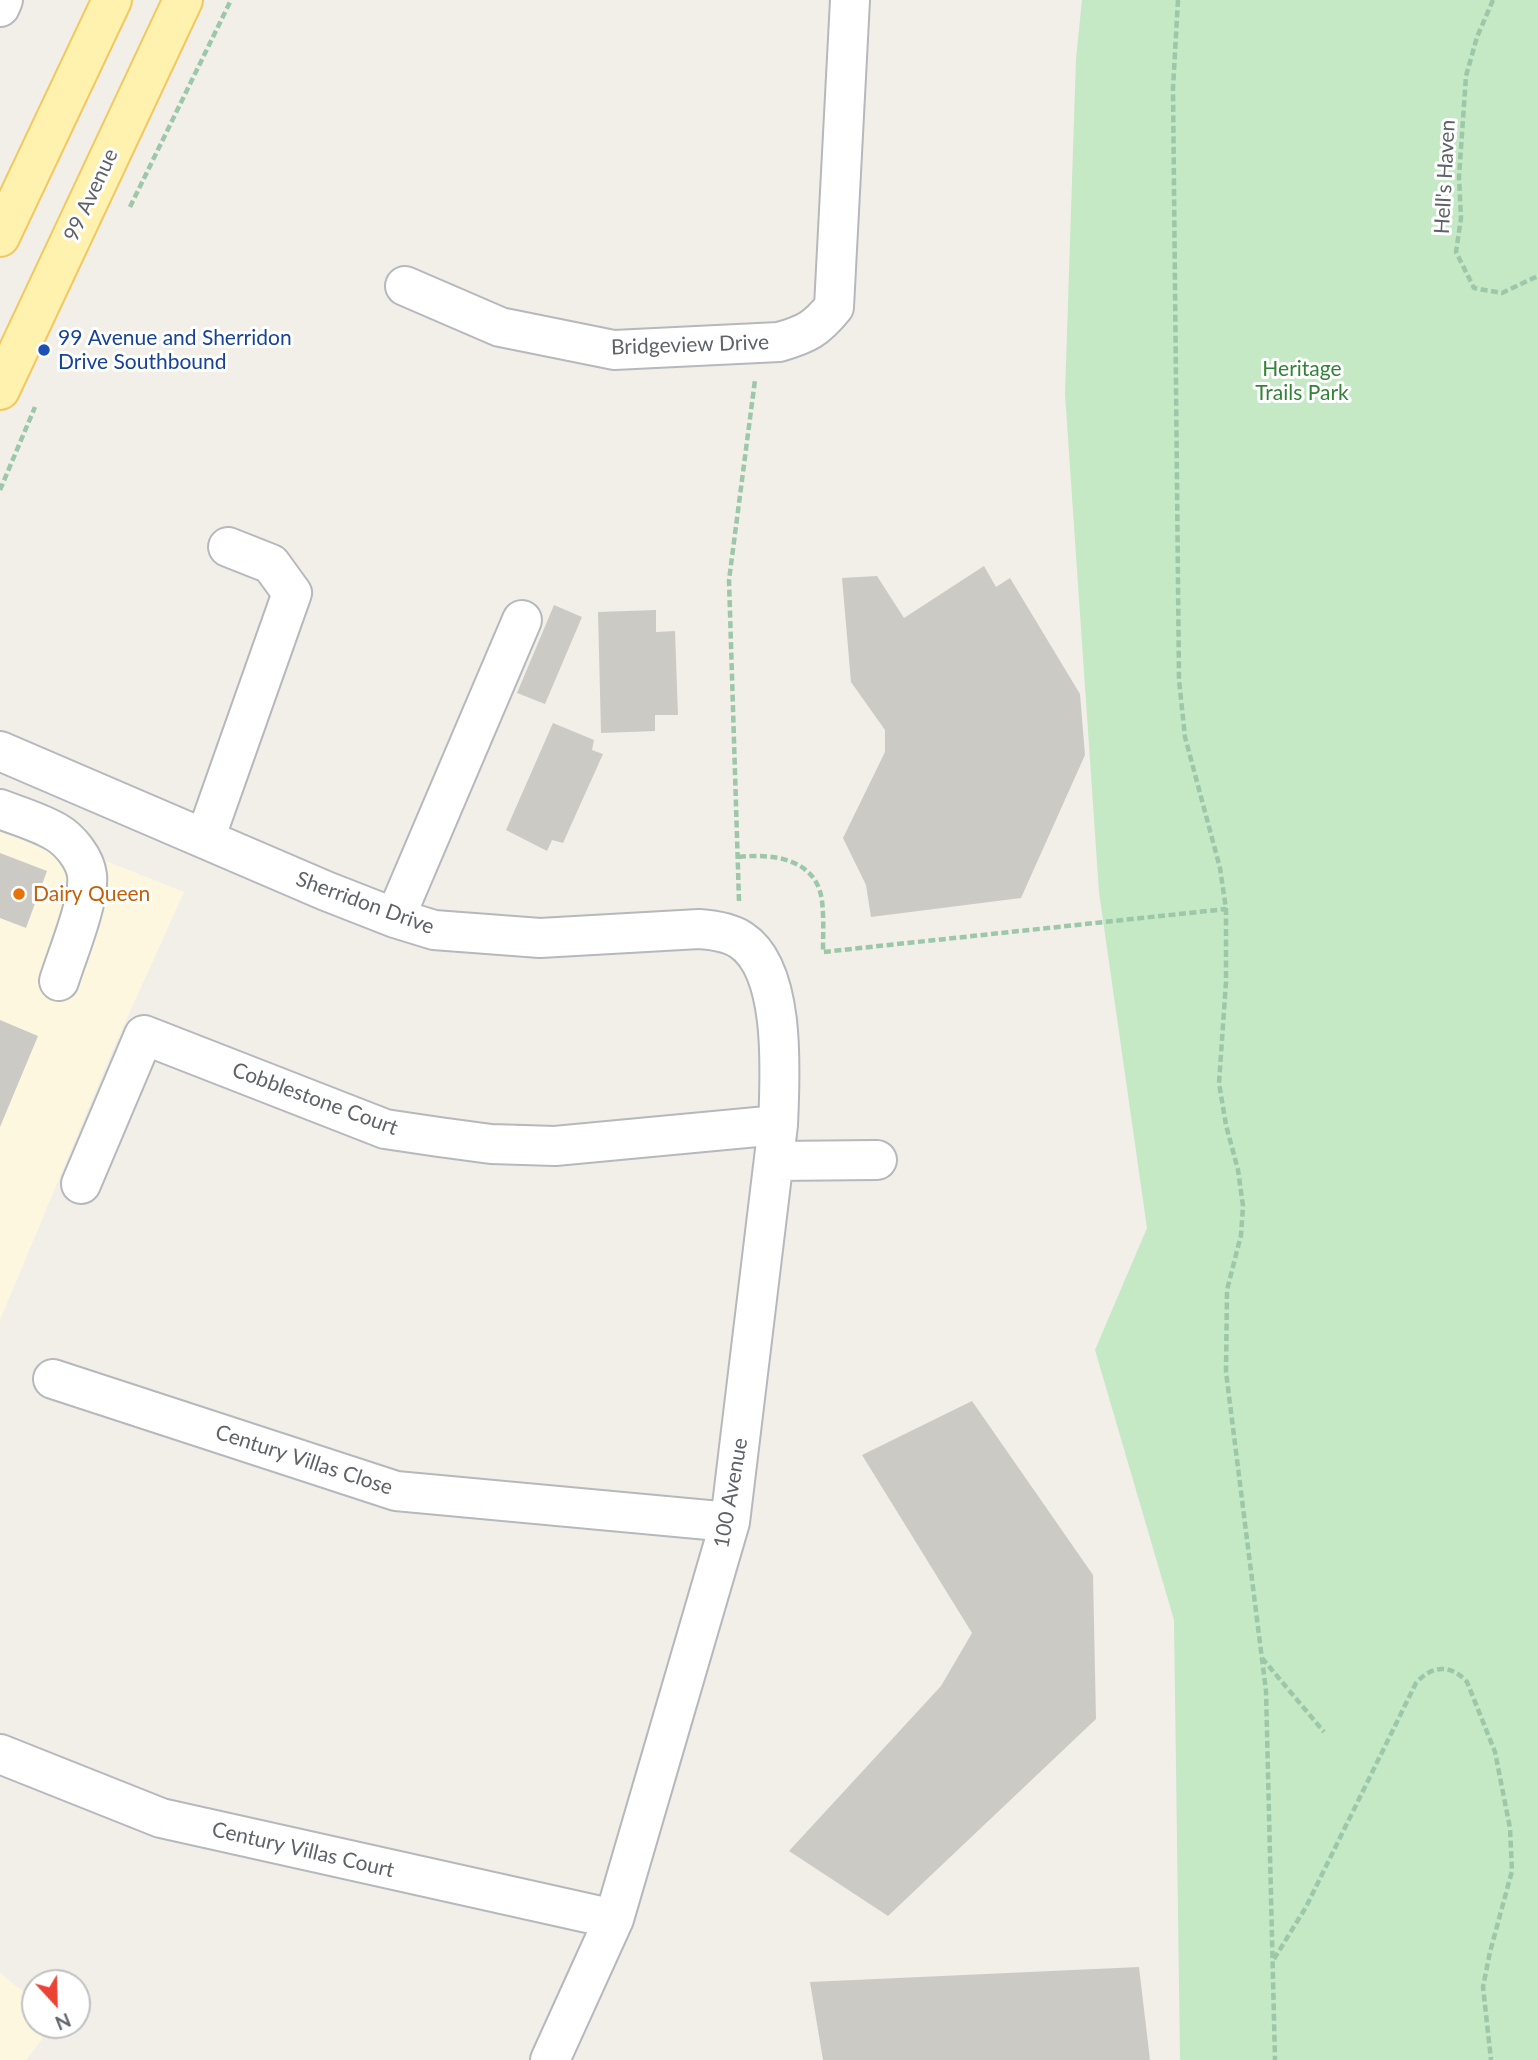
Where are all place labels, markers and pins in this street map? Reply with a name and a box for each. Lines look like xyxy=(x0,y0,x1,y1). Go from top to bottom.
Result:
place label: 99 Avenue and Sherridon Drive Southbound xyxy=(58,325,292,375)
marker: 99 Avenue and Sherridon Drive Southbound xyxy=(36,342,52,358)
place label: Dairy Queen xyxy=(33,881,150,907)
marker: Dairy Queen xyxy=(11,886,27,902)

